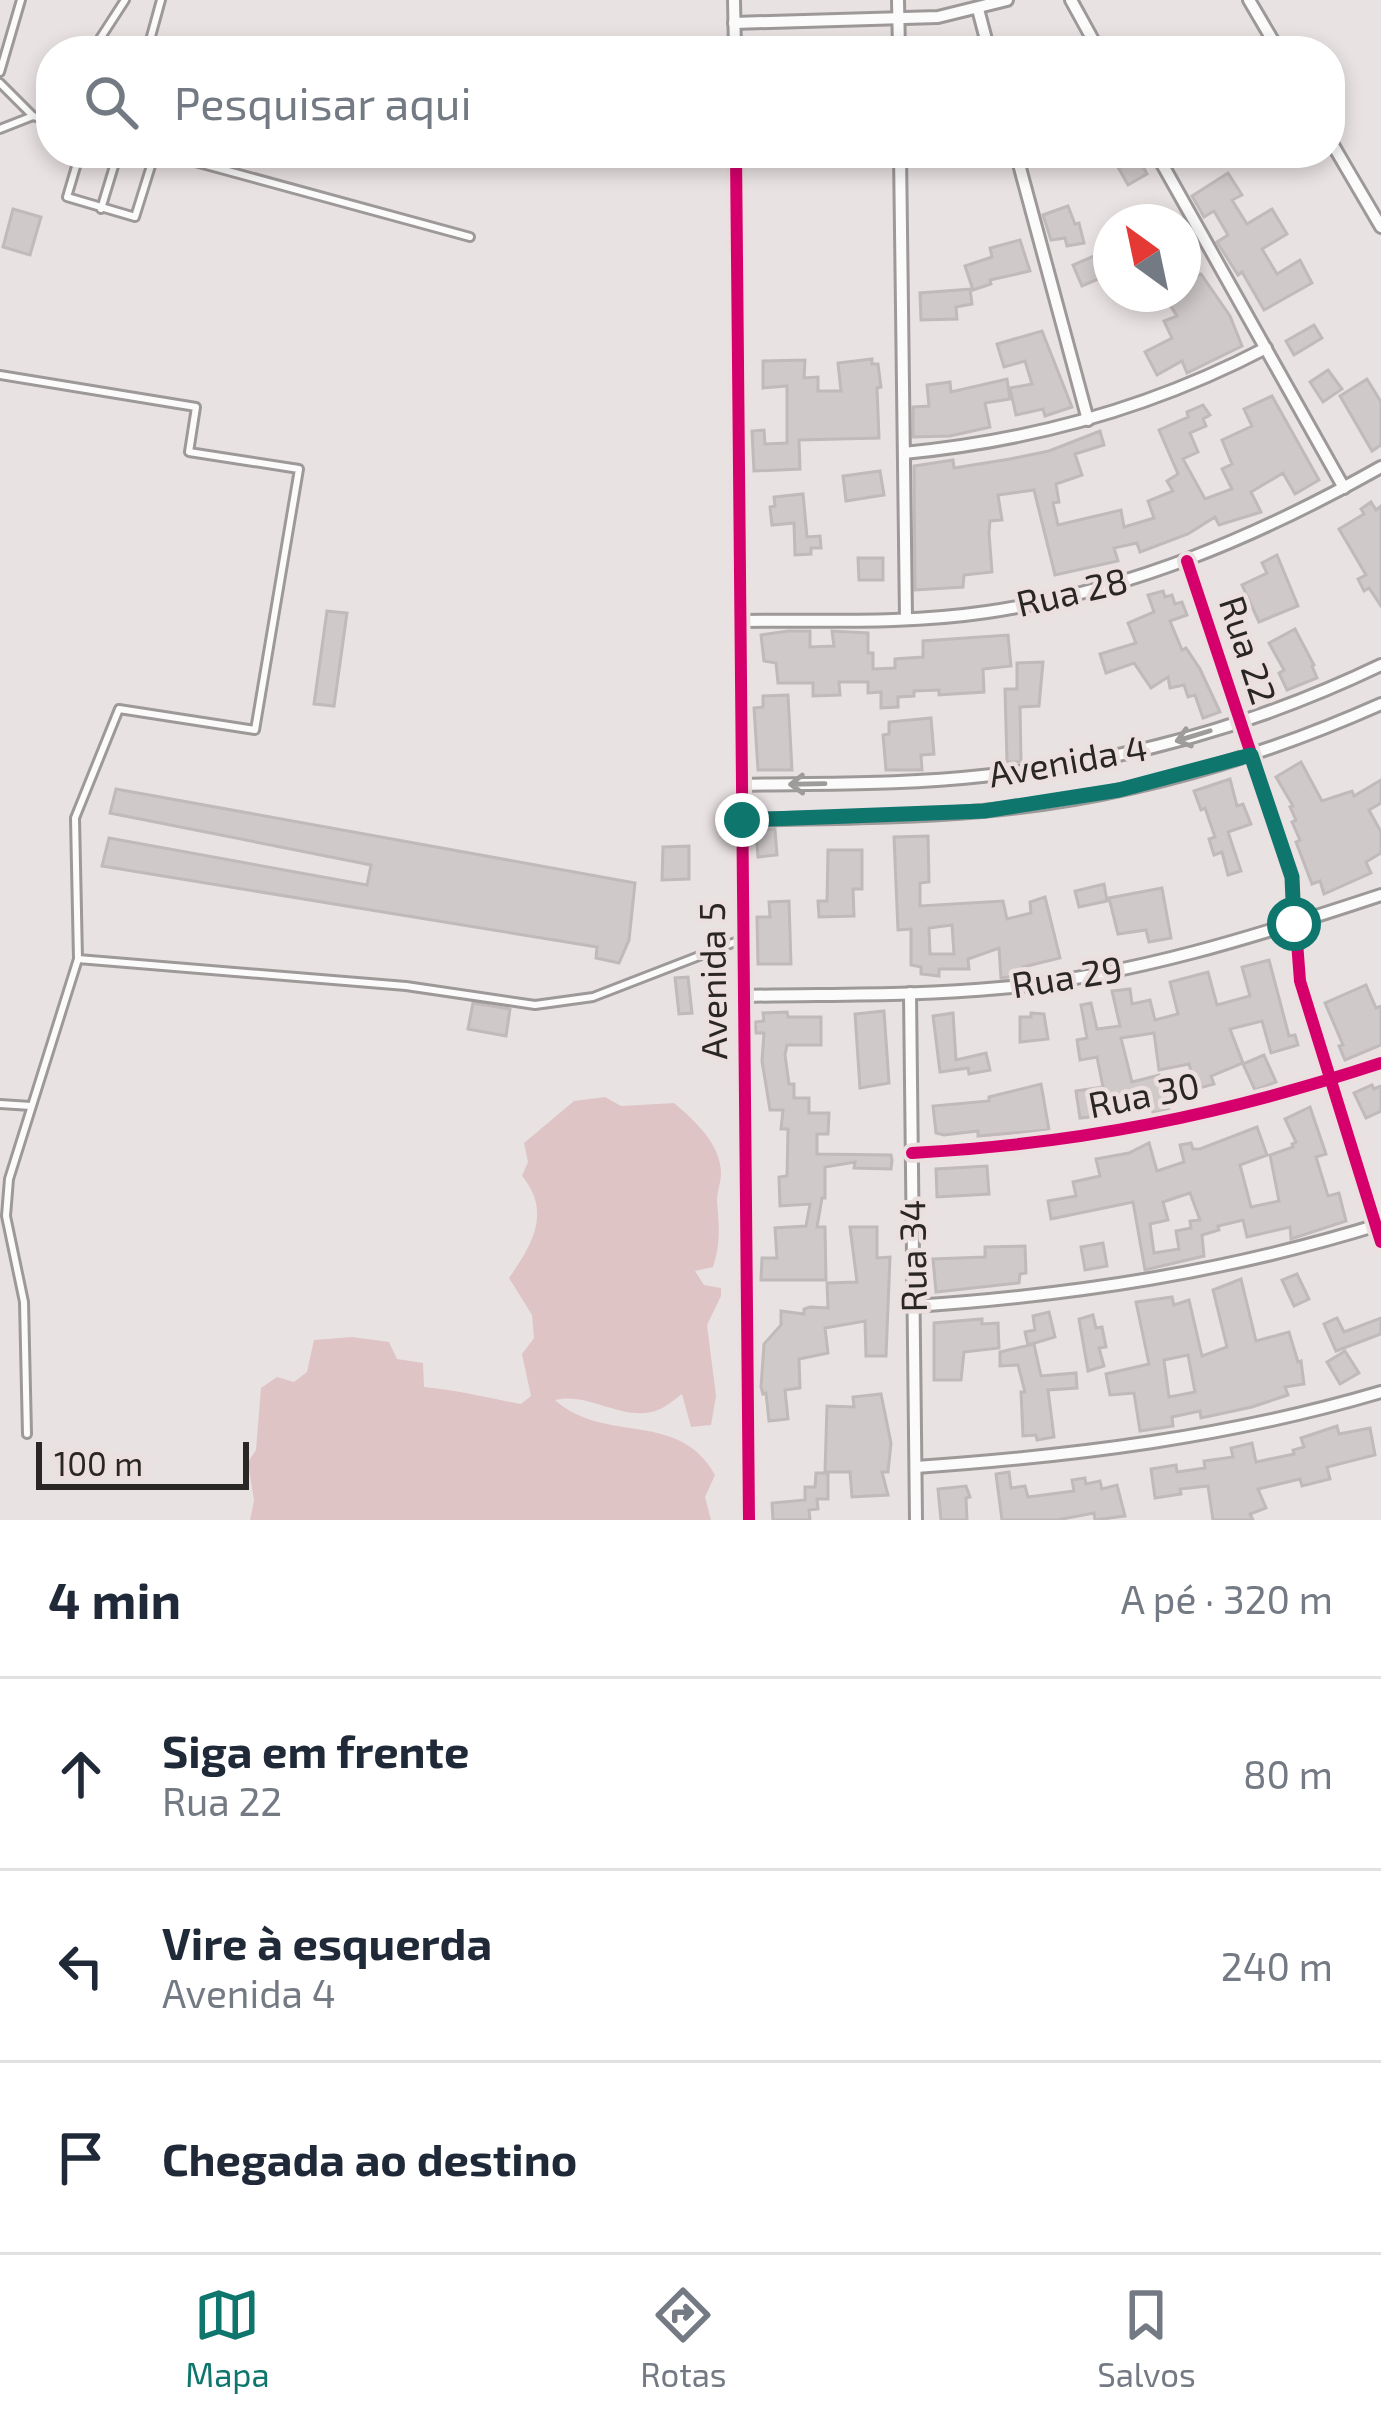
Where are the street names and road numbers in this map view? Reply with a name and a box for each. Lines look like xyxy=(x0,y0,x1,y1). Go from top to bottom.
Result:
street label: Rua 28 xyxy=(1012,557,1131,624)
street label: Rua 22 xyxy=(1212,590,1287,709)
street label: Avenida 4 xyxy=(985,724,1150,795)
street label: Avenida 5 xyxy=(689,902,734,1060)
street label: Rua 29 xyxy=(1008,946,1125,1005)
street label: Rua 30 xyxy=(1084,1062,1203,1125)
street label: Rua 34 xyxy=(889,1199,934,1313)

